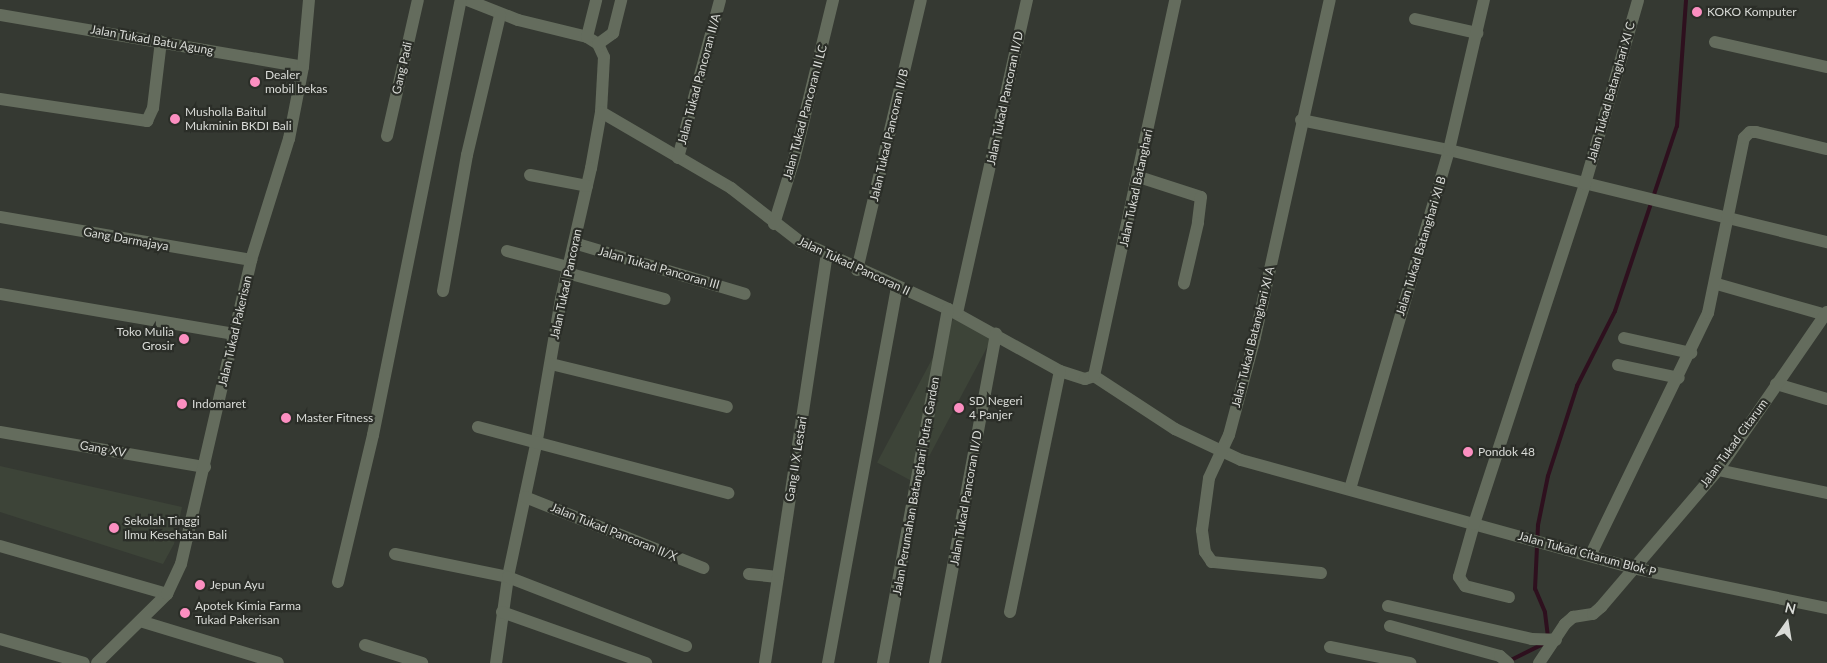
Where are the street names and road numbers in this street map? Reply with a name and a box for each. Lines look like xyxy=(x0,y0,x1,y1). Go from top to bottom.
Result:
street label: Jalan Tukad Pancoran II/A xyxy=(675,12,723,146)
street label: Jalan Tukad Batanghari XI C xyxy=(1584,20,1638,164)
street label: Jalan Tukad Batu Agung xyxy=(89,22,215,58)
street label: Jalan Tukad Pancoran II/D xyxy=(984,29,1026,167)
street label: Gang Padi xyxy=(389,40,415,96)
street label: Jalan Tukad Pancoran II LC xyxy=(780,43,830,181)
street label: Jalan Tukad Pancoran II/B xyxy=(867,67,911,203)
street label: Jalan Tukad Batanghari xyxy=(1116,128,1156,248)
street label: Jalan Tukad Batanghari XI B xyxy=(1393,174,1449,318)
street label: Gang Darmajaya xyxy=(82,224,170,254)
street label: Jalan Tukad Pancoran xyxy=(547,227,585,341)
street label: Jalan Tukad Pancoran II xyxy=(795,234,913,298)
street label: Jalan Tukad Pancoran III xyxy=(596,244,722,292)
street label: Jalan Tukad Batanghari XI A xyxy=(1228,265,1278,409)
street label: Jalan Tukad Pakerisan xyxy=(215,274,255,388)
street label: Jalan Perumahan Batanghari Putra Garden xyxy=(890,376,942,596)
street label: Jalan Tukad Citarum xyxy=(1697,396,1771,490)
street label: Gang II X Lestari xyxy=(782,415,810,503)
street label: Jalan Tukad Pancoran II/D xyxy=(947,429,985,567)
street label: Gang XV xyxy=(79,438,127,460)
street label: Jalan Tukad Pancoran II/X xyxy=(548,500,680,564)
street label: Jalan Tukad Citarum Blok P xyxy=(1516,529,1658,579)

